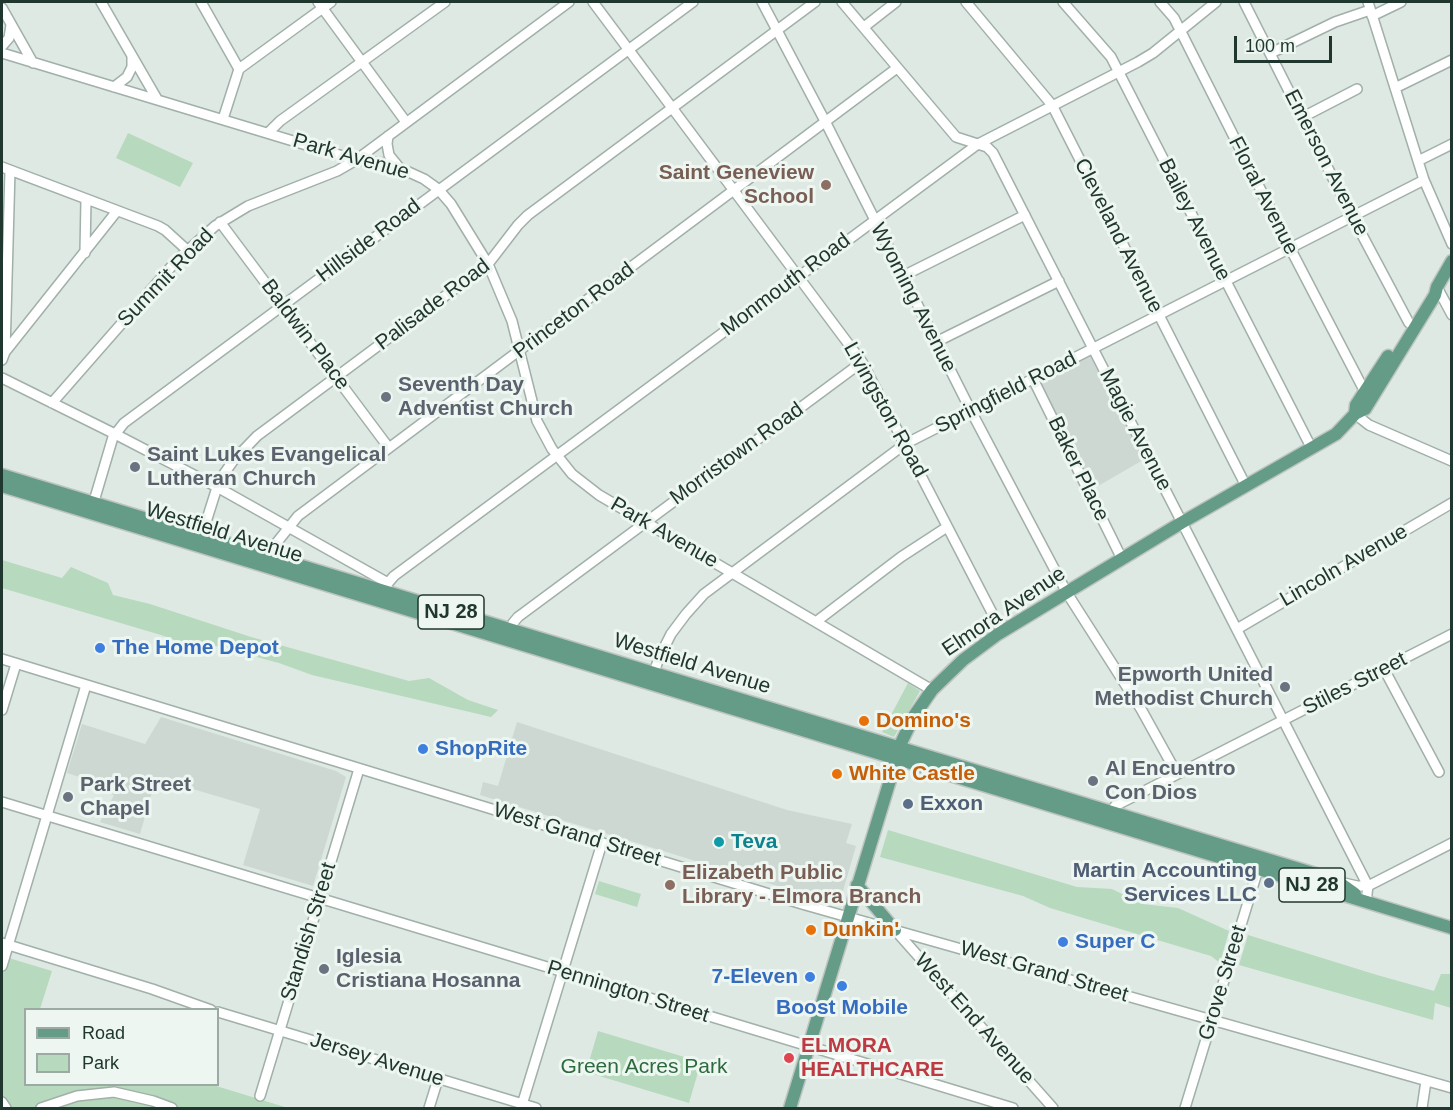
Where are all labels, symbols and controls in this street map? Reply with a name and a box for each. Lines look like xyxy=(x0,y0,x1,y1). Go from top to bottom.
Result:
scale bar xyxy=(1237,24,1334,62)
text: 100 m xyxy=(1245,36,1295,56)
street label: Emerson Avenue xyxy=(1278,86,1374,240)
street label: Park Avenue xyxy=(290,128,412,186)
street label: Floral Avenue xyxy=(1222,133,1304,259)
street label: Cleveland Avenue xyxy=(1068,155,1168,317)
street label: Bailey Avenue xyxy=(1152,155,1236,285)
place label: Saint Geneview School xyxy=(659,160,814,210)
marker: Saint Geneview School xyxy=(819,178,833,192)
street label: Hillside Road xyxy=(312,194,426,288)
street label: Wyoming Avenue xyxy=(865,219,961,377)
street label: Summit Road xyxy=(113,223,219,333)
street label: Monmouth Road xyxy=(716,228,856,342)
street label: Palisade Road xyxy=(371,254,495,356)
street label: Princeton Road xyxy=(509,257,639,365)
street label: Baldwin Place xyxy=(255,275,355,395)
street label: Livingston Road xyxy=(837,338,933,482)
street label: Springfield Road xyxy=(931,347,1081,439)
street label: Magie Avenue xyxy=(1093,365,1177,495)
place label: Seventh Day Adventist Church xyxy=(398,372,573,422)
marker: Seventh Day Adventist Church xyxy=(379,390,393,404)
street label: Morristown Road xyxy=(665,397,809,511)
street label: Baker Place xyxy=(1042,413,1114,525)
place label: Saint Lukes Evangelical Lutheran Church xyxy=(147,442,386,492)
marker: Saint Lukes Evangelical Lutheran Church xyxy=(128,460,142,474)
street label: Park Avenue xyxy=(606,492,722,574)
street label: Westfield Avenue xyxy=(143,497,305,569)
street label: Lincoln Avenue xyxy=(1276,519,1412,613)
street label: Elmora Avenue xyxy=(938,562,1070,662)
road number: NJ 28 xyxy=(418,595,484,629)
street label: Westfield Avenue xyxy=(611,628,773,700)
place label: The Home Depot xyxy=(112,635,279,661)
marker: The Home Depot xyxy=(93,641,107,655)
street label: Stiles Street xyxy=(1299,647,1411,721)
place label: Epworth United Methodist Church xyxy=(1095,662,1273,712)
marker: Epworth United Methodist Church xyxy=(1278,680,1292,694)
place label: Domino's xyxy=(876,708,971,734)
marker: Domino's xyxy=(857,714,871,728)
place label: ShopRite xyxy=(435,736,527,762)
marker: ShopRite xyxy=(416,742,430,756)
place label: Al Encuentro Con Dios xyxy=(1105,756,1236,806)
place label: White Castle xyxy=(849,761,975,787)
marker: White Castle xyxy=(830,767,844,781)
place label: Park Street Chapel xyxy=(80,772,191,822)
marker: Al Encuentro Con Dios xyxy=(1086,774,1100,788)
marker: Park Street Chapel xyxy=(61,790,75,804)
place label: Exxon xyxy=(920,791,983,817)
marker: Exxon xyxy=(901,797,915,811)
street label: West Grand Street xyxy=(490,798,664,872)
place label: Teva xyxy=(731,829,777,855)
marker: Teva xyxy=(712,835,726,849)
place label: Martin Accounting Services LLC xyxy=(1073,858,1257,908)
street label: Standish Street xyxy=(276,860,342,1004)
place label: Elizabeth Public Library - Elmora Branch xyxy=(682,860,921,910)
road number: NJ 28 xyxy=(1279,868,1345,902)
marker: Martin Accounting Services LLC xyxy=(1262,876,1276,890)
marker: Elizabeth Public Library - Elmora Branch xyxy=(663,878,677,892)
place label: Dunkin' xyxy=(823,917,899,943)
street label: Grove Street xyxy=(1194,922,1252,1044)
marker: Dunkin' xyxy=(804,923,818,937)
place label: Super C xyxy=(1075,929,1156,955)
marker: Super C xyxy=(1056,935,1070,949)
street label: West Grand Street xyxy=(957,936,1131,1008)
place label: Iglesia Cristiana Hosanna xyxy=(336,944,520,994)
street label: West End Avenue xyxy=(909,948,1039,1090)
street label: Pennington Street xyxy=(544,955,712,1029)
marker: Iglesia Cristiana Hosanna xyxy=(317,962,331,976)
place label: 7-Eleven xyxy=(712,964,798,990)
marker: 7-Eleven xyxy=(803,970,817,984)
marker: Boost Mobile xyxy=(835,979,849,993)
place label: Boost Mobile xyxy=(776,995,908,1021)
legend xyxy=(24,1008,219,1086)
text: Road xyxy=(82,1023,125,1043)
street label: Jersey Avenue xyxy=(307,1028,447,1092)
place label: ELMORA HEALTHCARE xyxy=(801,1033,944,1083)
marker: ELMORA HEALTHCARE xyxy=(782,1051,796,1065)
text: Park xyxy=(82,1053,119,1073)
park label: Green Acres Park xyxy=(561,1054,727,1080)

